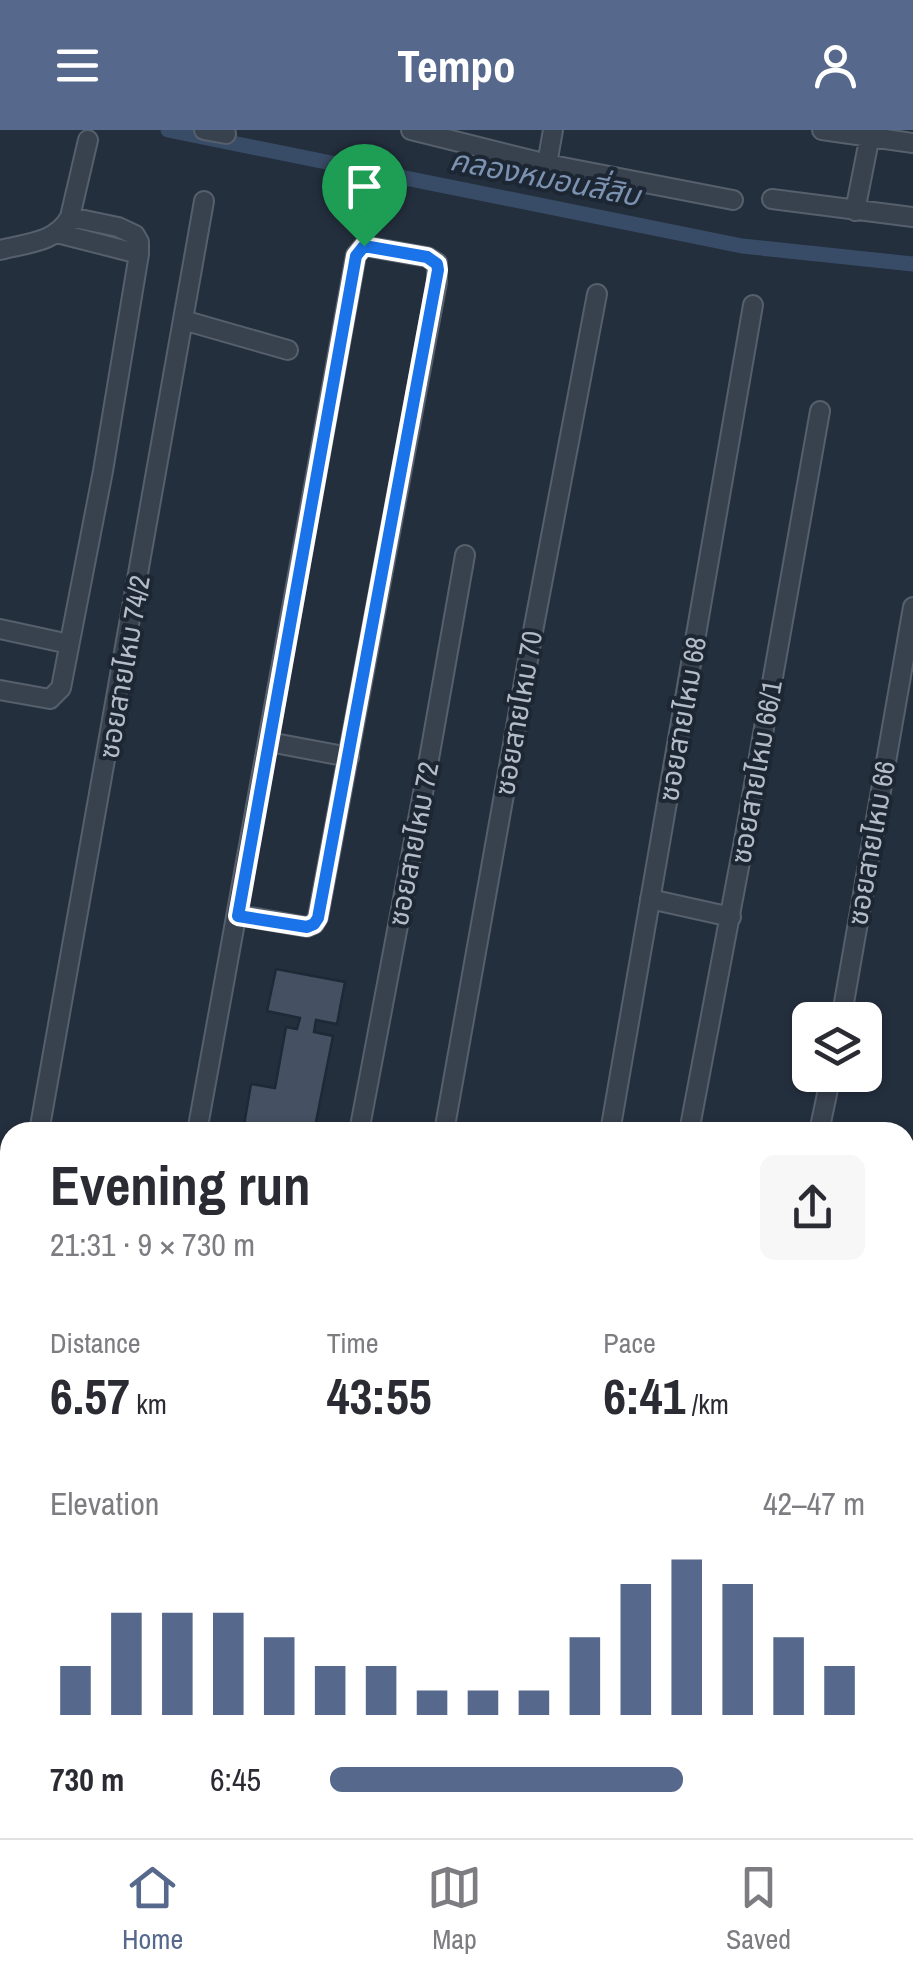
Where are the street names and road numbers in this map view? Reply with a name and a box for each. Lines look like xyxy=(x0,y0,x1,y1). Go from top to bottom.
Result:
street label: ซอยสายไหม 74/2 xyxy=(89,572,159,762)
street label: ซอยสายไหม 70 xyxy=(485,628,551,798)
street label: ซอยสายไหม 68 xyxy=(649,634,715,804)
street label: ซอยสายไหม 66/1 xyxy=(721,677,791,867)
street label: ซอยสายไหม 66 xyxy=(838,758,904,928)
street label: ซอยสายไหม 72 xyxy=(378,759,448,929)

